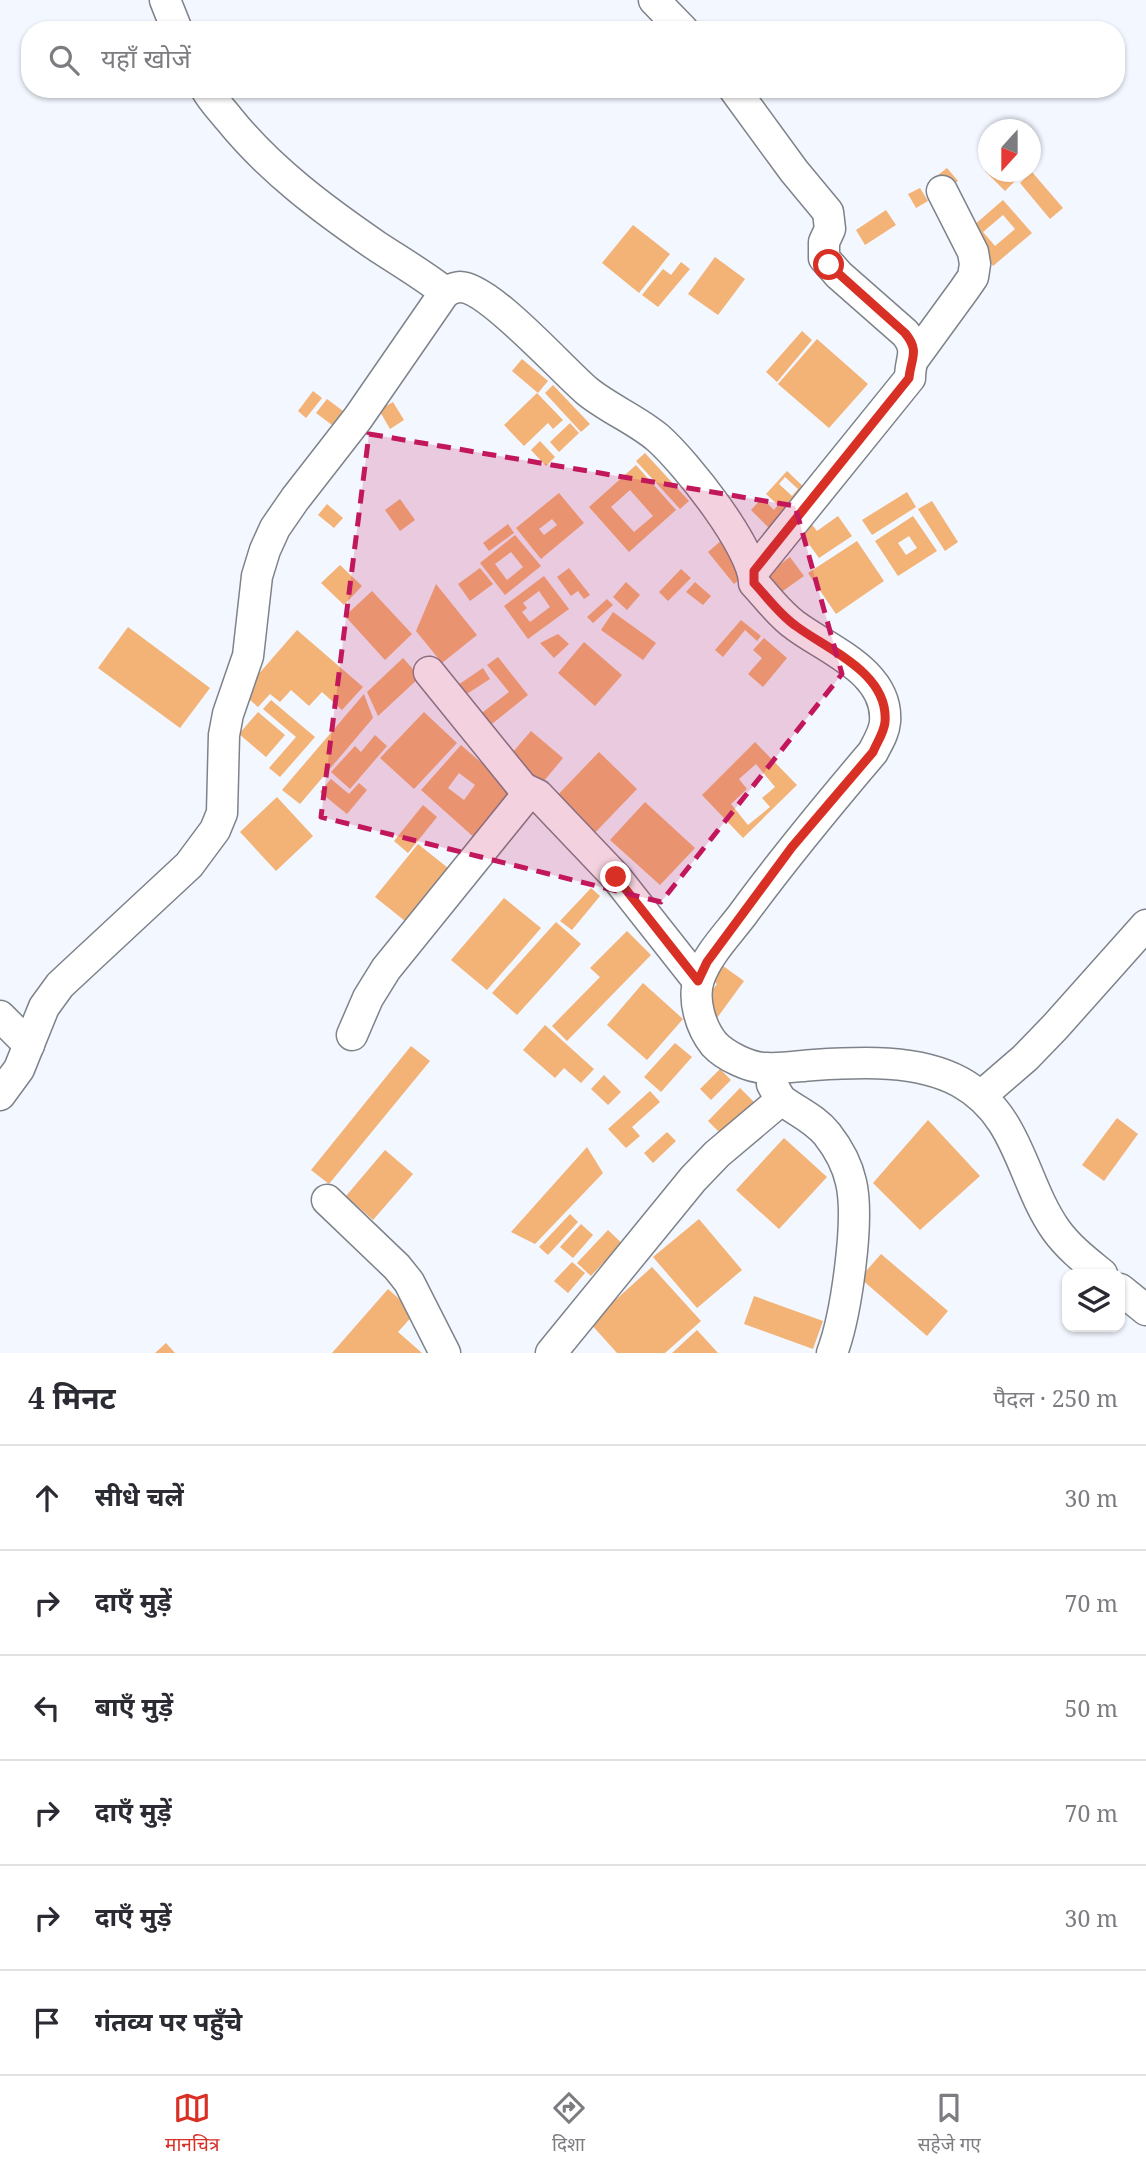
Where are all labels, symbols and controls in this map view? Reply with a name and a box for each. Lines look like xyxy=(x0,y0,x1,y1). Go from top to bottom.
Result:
search box xyxy=(21,21,1125,98)
text: यहाँ खोजें xyxy=(101,40,191,76)
icon: search xyxy=(45,41,83,79)
north arrow xyxy=(978,119,1041,182)
route start xyxy=(813,249,844,280)
route end xyxy=(600,861,631,892)
map controls xyxy=(1062,1269,1125,1332)
button: layers xyxy=(1062,1269,1125,1332)
text: 4 मिनट xyxy=(28,1377,116,1418)
text: पैदल · 250 m xyxy=(993,1382,1118,1414)
text: सीधे चलें xyxy=(95,1478,184,1514)
icon: ahead xyxy=(28,1479,66,1517)
text: 30 m xyxy=(1065,1482,1118,1514)
text: दाएँ मुड़ें xyxy=(95,1583,172,1619)
icon: right xyxy=(28,1584,66,1622)
text: 70 m xyxy=(1065,1587,1118,1619)
text: बाएँ मुड़ें xyxy=(95,1688,173,1724)
icon: left xyxy=(28,1689,66,1727)
text: 50 m xyxy=(1065,1692,1118,1724)
text: दाएँ मुड़ें xyxy=(95,1793,172,1829)
icon: right xyxy=(28,1794,66,1832)
text: 70 m xyxy=(1065,1797,1118,1829)
text: दाएँ मुड़ें xyxy=(95,1898,172,1934)
icon: right xyxy=(28,1899,66,1937)
text: 30 m xyxy=(1065,1902,1118,1934)
text: गंतव्य पर पहुँचे xyxy=(95,2003,242,2039)
icon: arrive xyxy=(28,2004,66,2042)
tab: मानचित्र xyxy=(165,2089,219,2159)
tab: दिशा xyxy=(550,2089,588,2159)
tab: सहेजे गए xyxy=(918,2089,981,2159)

